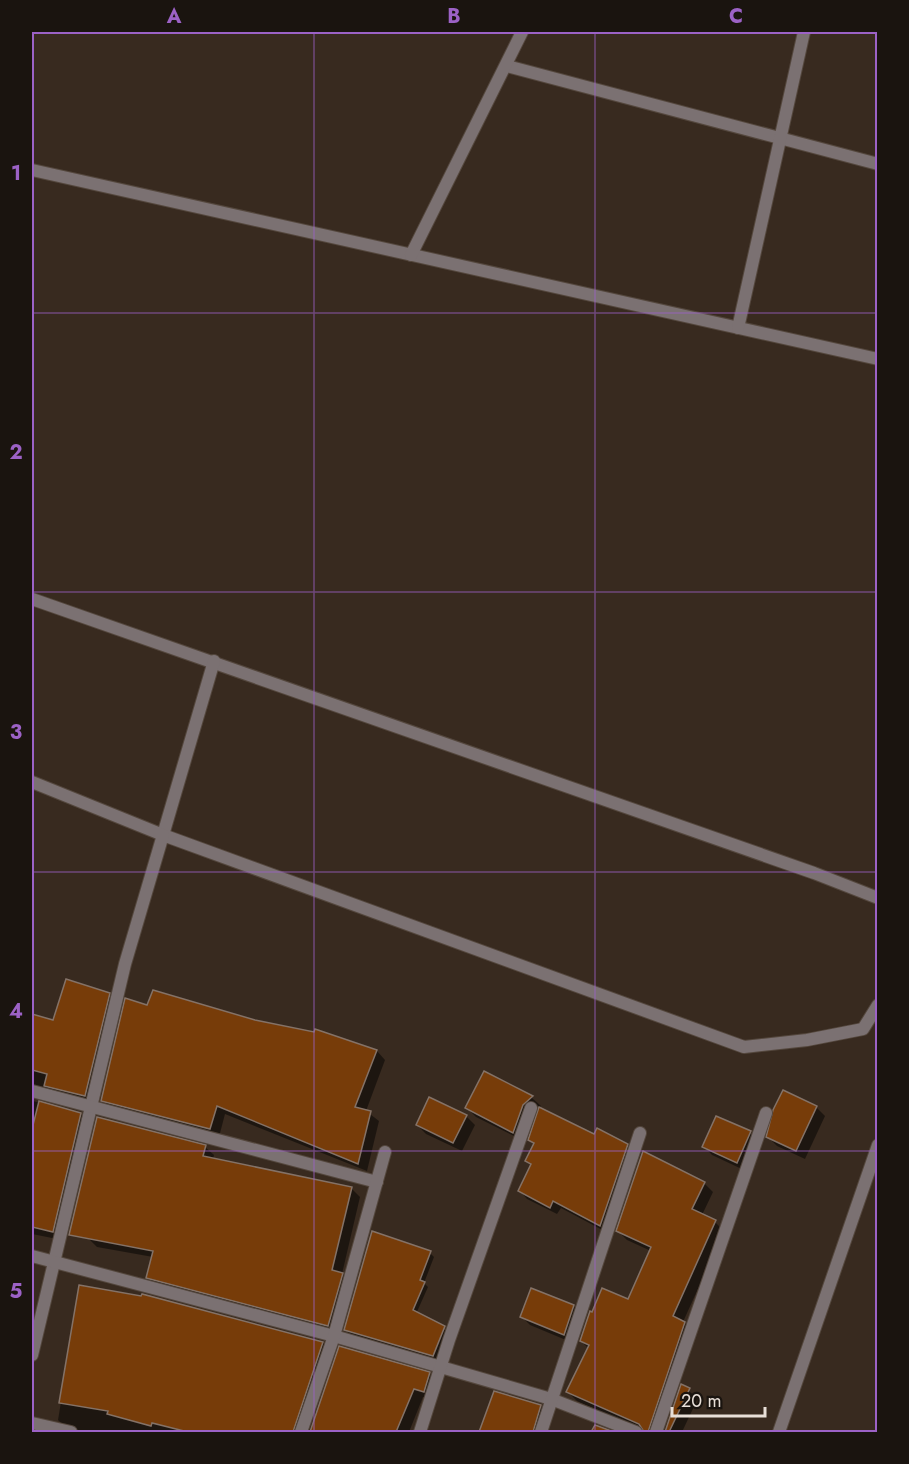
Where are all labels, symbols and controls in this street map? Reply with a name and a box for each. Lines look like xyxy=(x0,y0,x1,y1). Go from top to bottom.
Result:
text: A xyxy=(166,2,182,31)
text: B xyxy=(447,2,461,31)
text: C xyxy=(729,2,743,31)
text: 1 xyxy=(11,159,21,188)
text: 2 xyxy=(9,438,23,467)
text: 3 xyxy=(10,718,22,747)
text: 4 xyxy=(9,997,23,1026)
text: 5 xyxy=(10,1277,23,1306)
scale bar xyxy=(672,1380,765,1418)
text: 20 m xyxy=(681,1388,721,1414)

